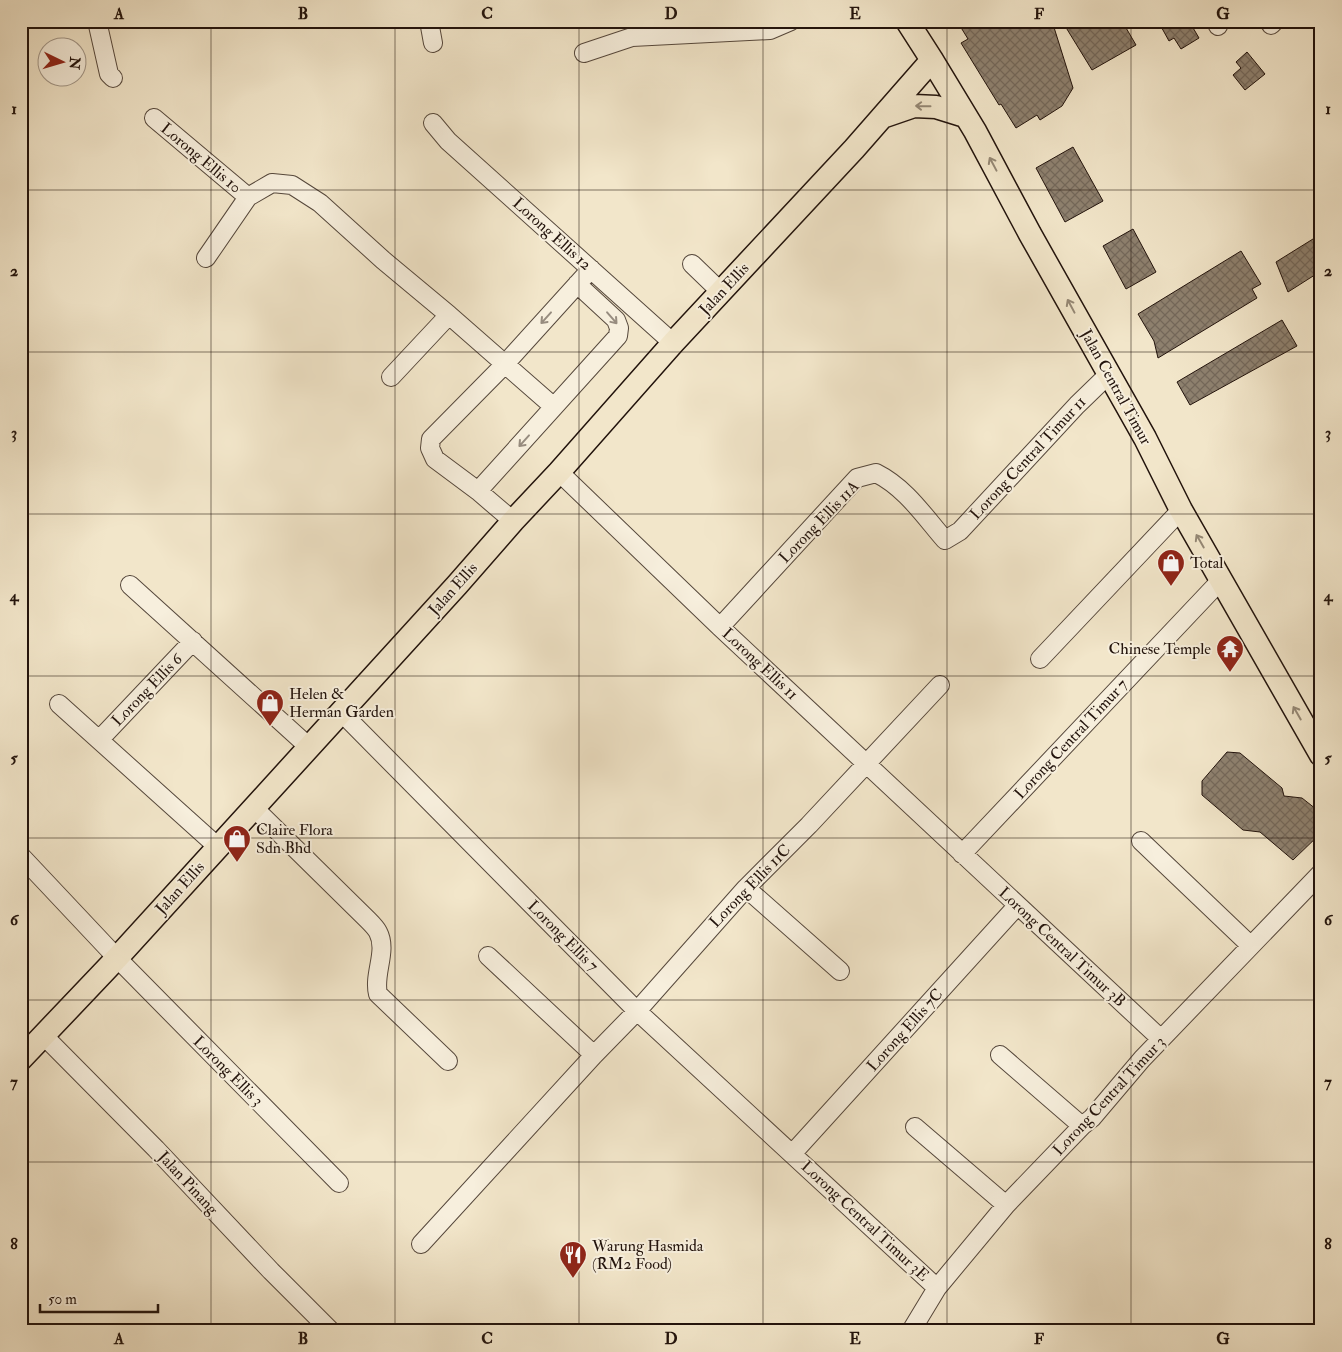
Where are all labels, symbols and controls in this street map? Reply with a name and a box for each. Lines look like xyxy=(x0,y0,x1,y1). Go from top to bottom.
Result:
text: A xyxy=(113,4,125,24)
text: B xyxy=(298,4,308,24)
text: C xyxy=(481,4,493,24)
text: D xyxy=(664,4,678,24)
text: E xyxy=(849,4,861,24)
text: F xyxy=(1034,4,1044,24)
text: G xyxy=(1216,4,1230,24)
north arrow xyxy=(38,38,88,88)
text: N xyxy=(65,55,84,71)
text: 1 xyxy=(11,99,17,119)
text: 1 xyxy=(1325,99,1331,119)
one-way arrow xyxy=(915,102,931,111)
street label: Lorong Ellis 10 xyxy=(157,118,245,198)
one-way arrow xyxy=(988,156,998,171)
street label: Lorong Ellis 12 xyxy=(508,193,596,275)
street label: Jalan Ellis xyxy=(694,259,754,321)
text: 2 xyxy=(10,261,18,281)
text: 2 xyxy=(1324,261,1332,281)
one-way arrow xyxy=(1066,299,1075,314)
one-way arrow xyxy=(606,311,618,324)
one-way arrow xyxy=(540,312,552,325)
street label: Jalan Central Timur xyxy=(1075,325,1156,449)
street label: Lorong Central Timur 11 xyxy=(966,392,1090,524)
text: 3 xyxy=(11,423,17,443)
text: 3 xyxy=(1325,423,1331,443)
one-way arrow xyxy=(518,435,529,448)
street label: Lorong Ellis 11A xyxy=(775,477,863,567)
one-way arrow xyxy=(1194,534,1204,548)
shop icon: Total xyxy=(1156,548,1186,587)
place label: Total xyxy=(1190,553,1223,573)
street label: Jalan Ellis xyxy=(423,558,483,621)
text: 4 xyxy=(9,586,20,606)
text: 4 xyxy=(1323,586,1334,606)
street label: Lorong Ellis 11 xyxy=(718,624,802,704)
temple icon: Chinese Temple xyxy=(1215,634,1245,673)
place label: Chinese Temple xyxy=(1109,639,1211,660)
street label: Lorong Ellis 6 xyxy=(107,649,187,731)
street label: Lorong Central Timur 7 xyxy=(1010,674,1132,803)
place label: Helen & Herman Garden xyxy=(289,684,394,722)
shop icon: Helen & Herman Garden xyxy=(255,688,285,727)
one-way arrow xyxy=(1291,706,1301,720)
text: 5 xyxy=(10,748,18,768)
text: 5 xyxy=(1324,748,1332,768)
place label: Claire Flora Sdn Bhd xyxy=(256,820,333,858)
shop icon: Claire Flora Sdn Bhd xyxy=(222,824,252,863)
street label: Lorong Ellis 11C xyxy=(705,840,795,932)
street label: Jalan Ellis xyxy=(150,857,210,920)
street label: Lorong Central Timur 3B xyxy=(994,883,1130,1011)
street label: Lorong Ellis 7 xyxy=(523,896,603,976)
text: 6 xyxy=(10,910,20,930)
text: 6 xyxy=(1324,910,1334,930)
street label: Lorong Ellis 7C xyxy=(863,985,947,1075)
street label: Lorong Ellis 3 xyxy=(189,1032,267,1110)
street label: Lorong Central Timur 3 xyxy=(1048,1032,1170,1160)
text: 7 xyxy=(10,1072,18,1092)
text: 7 xyxy=(1324,1072,1332,1092)
street label: Jalan Pinang xyxy=(152,1146,223,1220)
street label: Lorong Central Timur 3E xyxy=(797,1156,933,1286)
text: 8 xyxy=(10,1234,18,1254)
text: 8 xyxy=(1324,1234,1332,1254)
place label: Warung Hasmida (RM2 Food) xyxy=(591,1236,704,1274)
restaurant icon: Warung Hasmida (RM2 Food) xyxy=(558,1240,588,1279)
scale bar xyxy=(40,1282,158,1314)
text: 50 m xyxy=(48,1290,77,1309)
text: A xyxy=(113,1329,125,1349)
text: B xyxy=(298,1329,308,1349)
text: C xyxy=(481,1329,493,1349)
text: D xyxy=(664,1329,678,1349)
text: E xyxy=(849,1329,861,1349)
text: F xyxy=(1034,1329,1044,1349)
text: G xyxy=(1216,1329,1230,1349)

